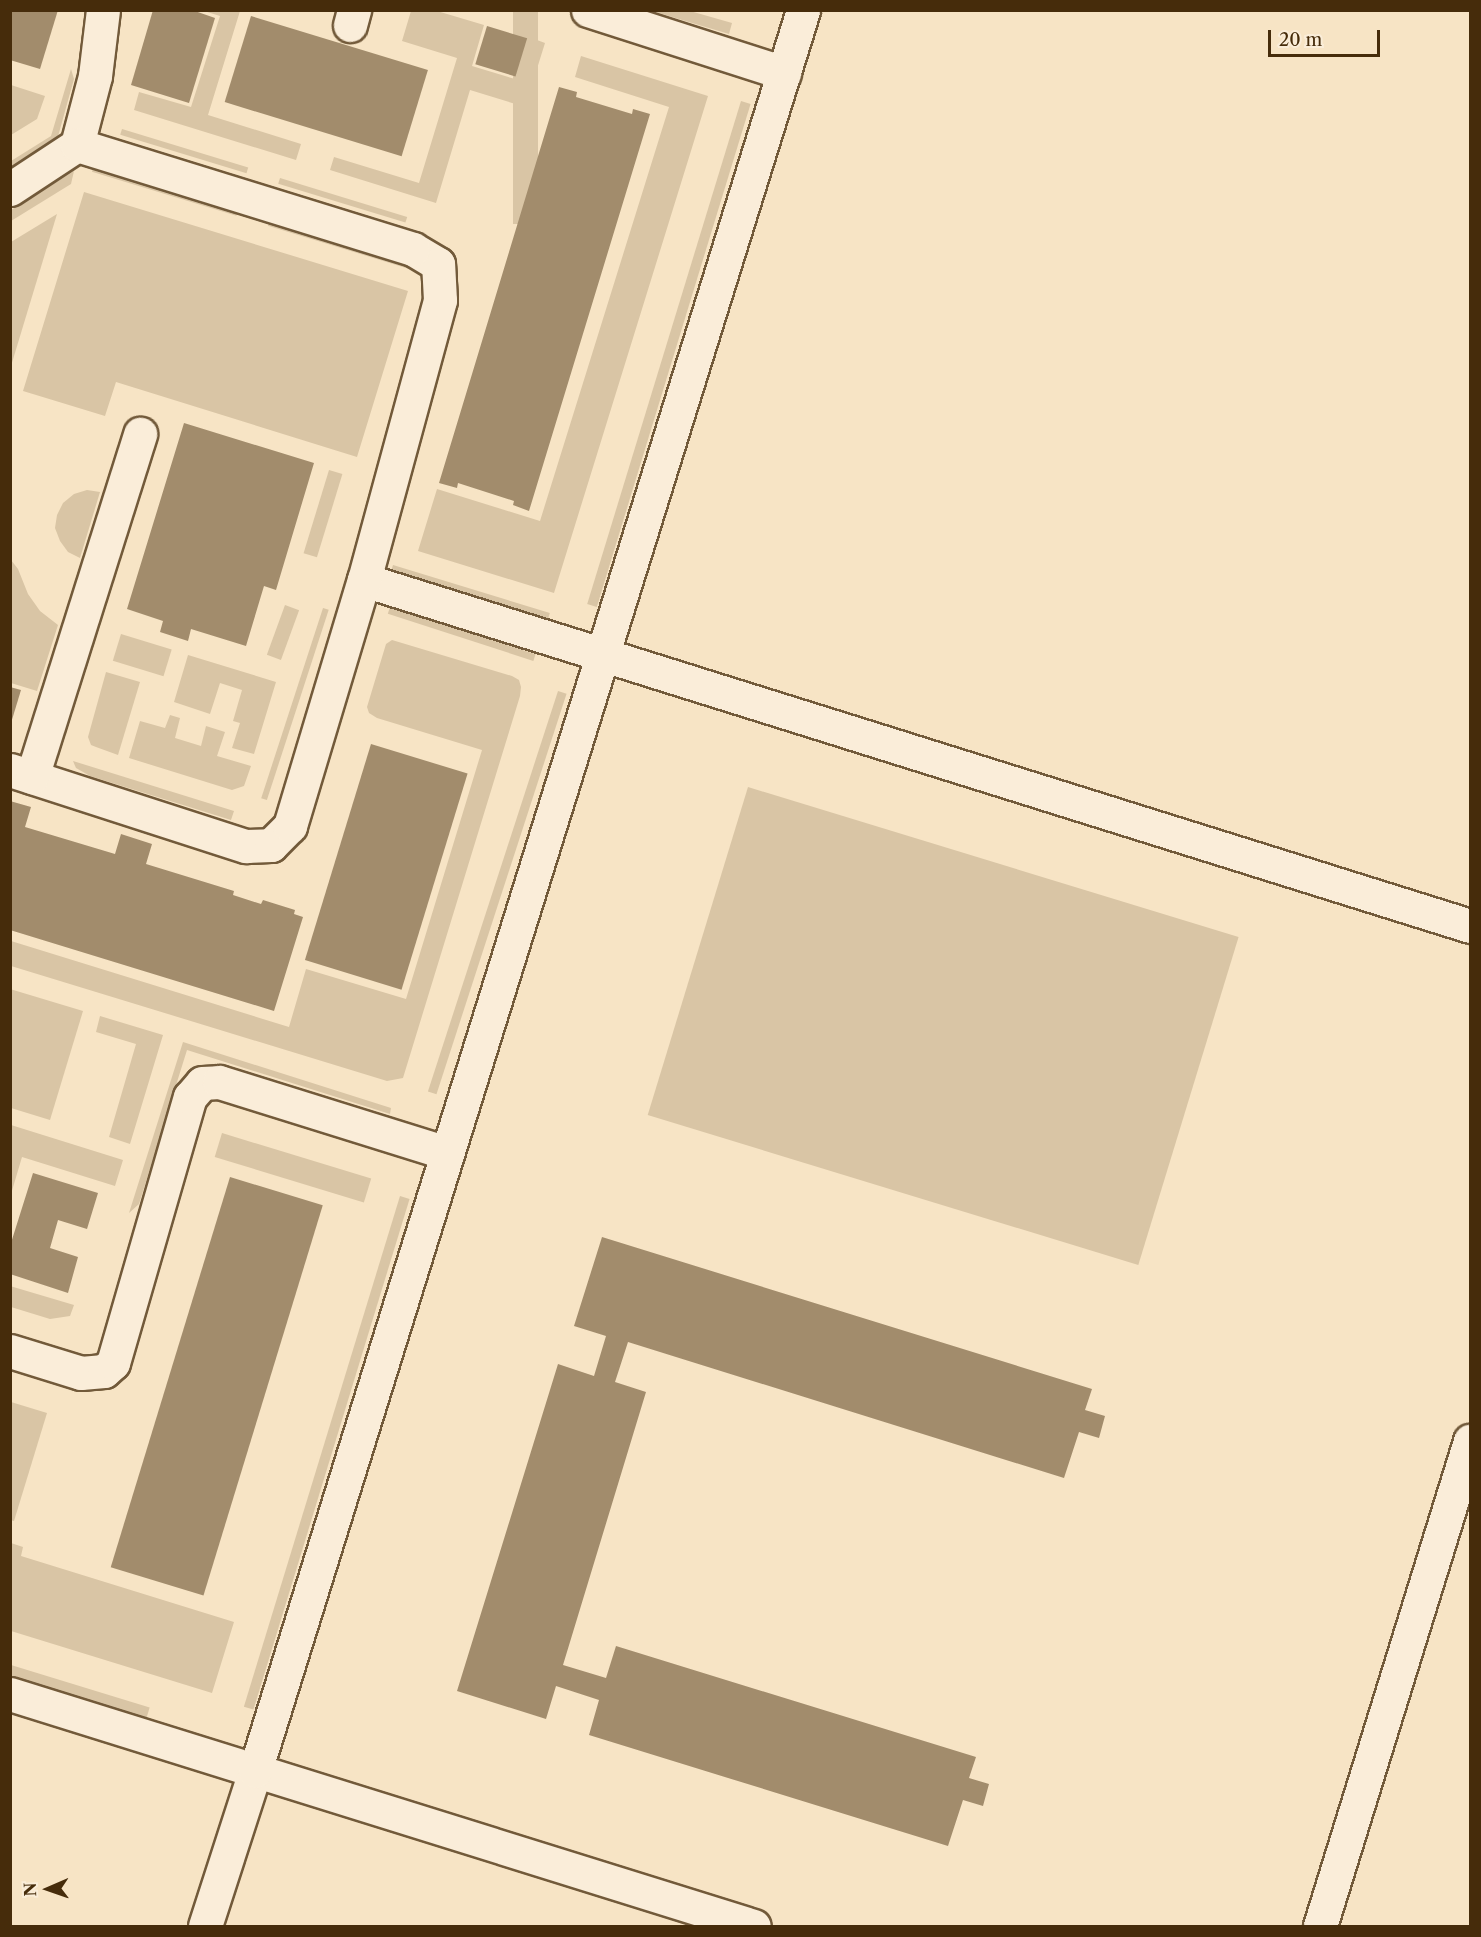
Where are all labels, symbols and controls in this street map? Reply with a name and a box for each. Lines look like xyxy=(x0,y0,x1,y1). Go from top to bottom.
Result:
scale bar xyxy=(1271,18,1384,56)
text: 20 m xyxy=(1279,29,1322,51)
north arrow xyxy=(18,1859,78,1919)
text: N xyxy=(20,1882,40,1897)

